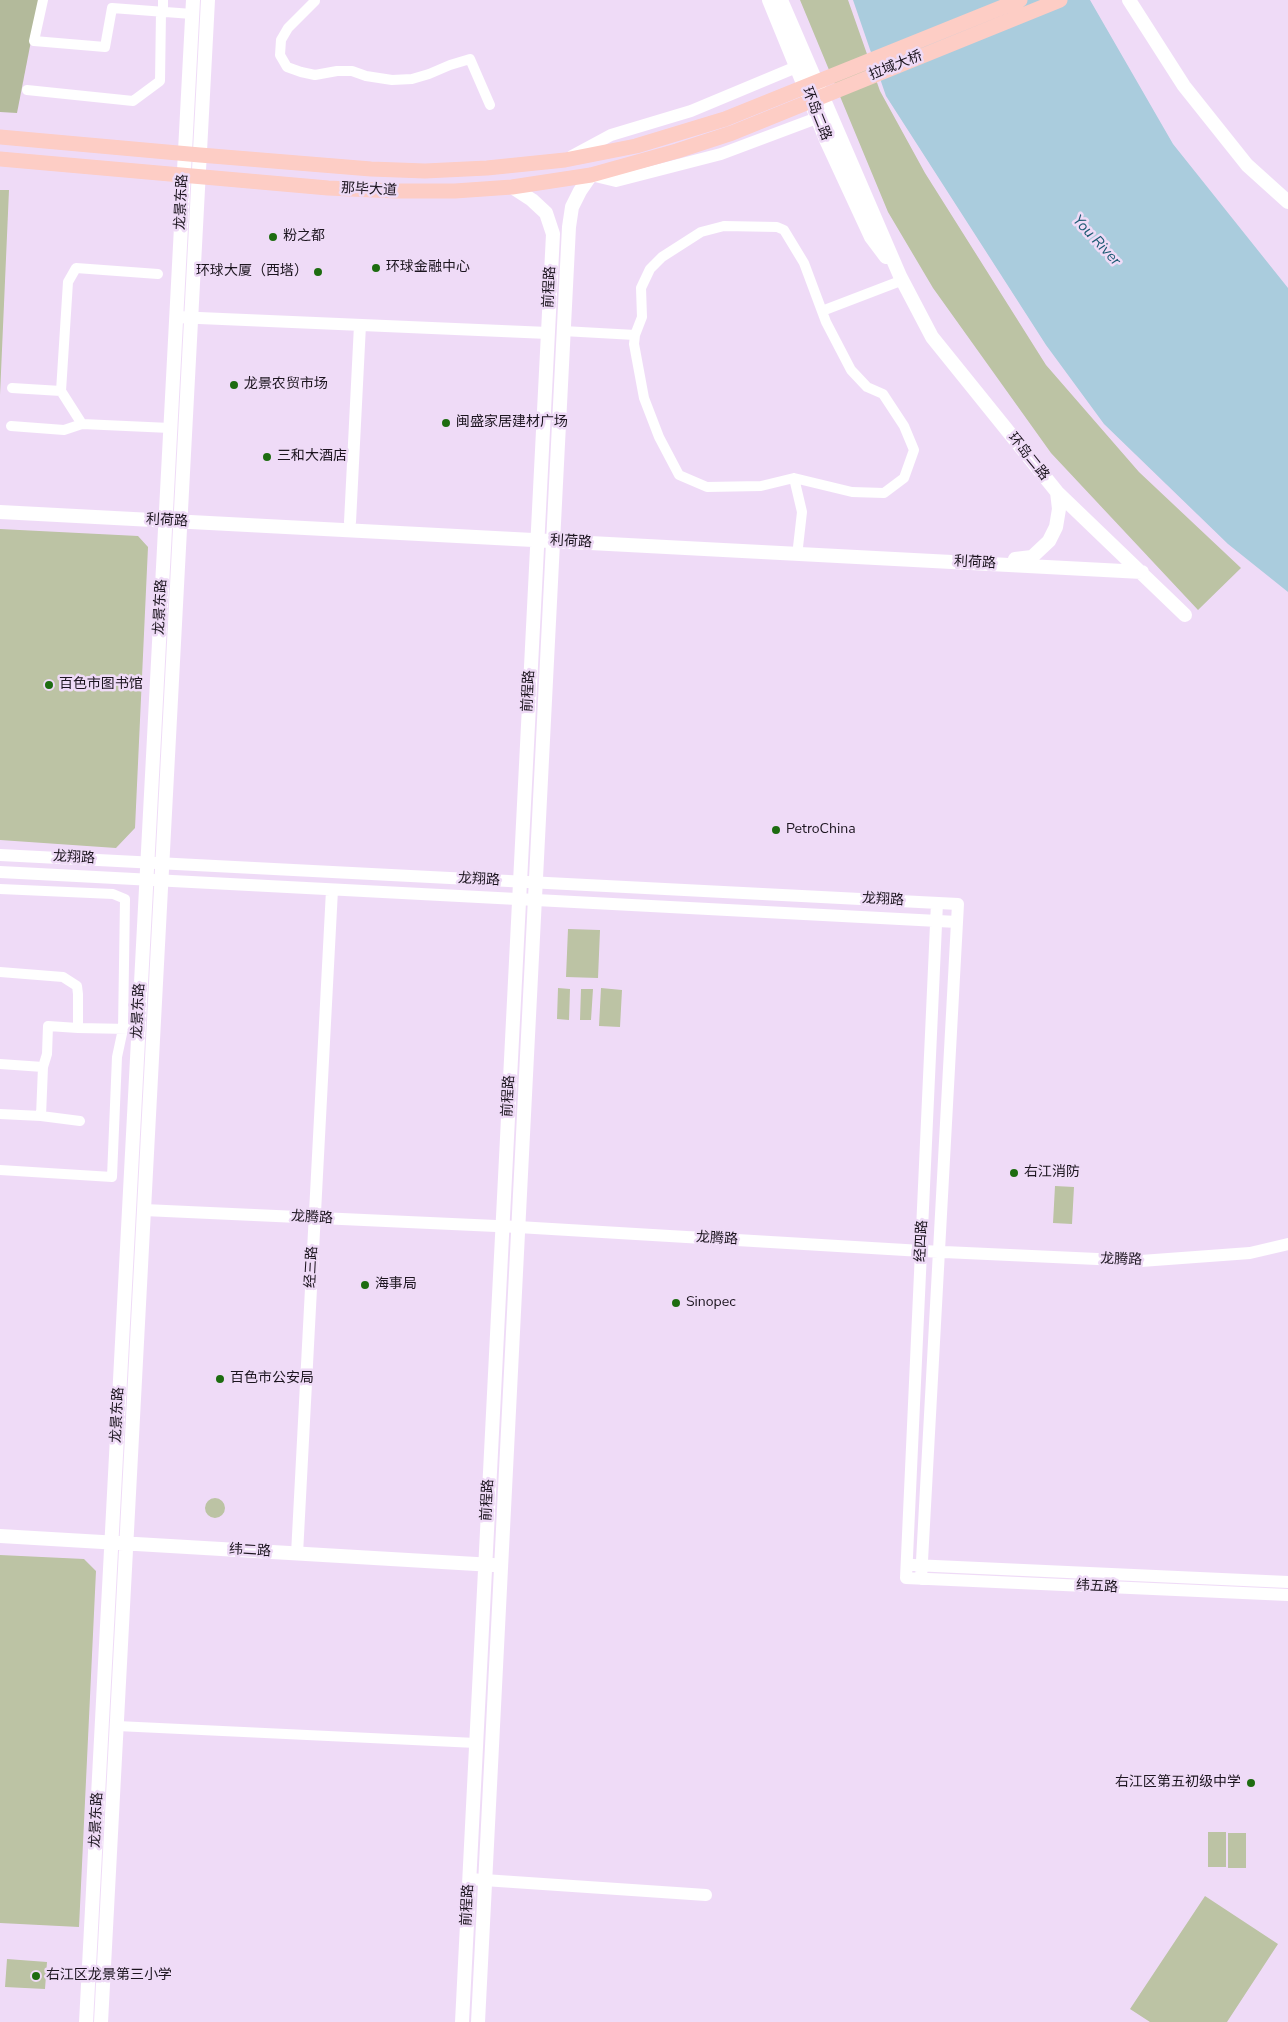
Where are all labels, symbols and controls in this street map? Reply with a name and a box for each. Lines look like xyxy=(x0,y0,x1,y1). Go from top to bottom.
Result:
street label: 拉域大桥 xyxy=(867,48,925,84)
street label: 环岛二路 xyxy=(798,85,834,143)
street label: 龙景东路 xyxy=(172,174,192,230)
street label: 那毕大道 xyxy=(341,180,397,200)
water label: You River xyxy=(1068,212,1124,270)
place label: 粉之都 xyxy=(283,229,325,245)
marker: 粉之都 xyxy=(267,231,279,243)
place label: 环球金融中心 xyxy=(386,260,470,276)
marker: 环球金融中心 xyxy=(370,262,382,274)
place label: 环球大厦（西塔） xyxy=(196,264,308,280)
marker: 环球大厦（西塔） xyxy=(312,266,324,278)
street label: 前程路 xyxy=(541,266,559,308)
place label: 龙景农贸市场 xyxy=(244,377,328,393)
marker: 龙景农贸市场 xyxy=(228,379,240,391)
place label: 闽盛家居建材广场 xyxy=(456,415,568,431)
marker: 闽盛家居建材广场 xyxy=(440,417,452,429)
street label: 环岛二路 xyxy=(1004,430,1052,484)
place label: 三和大酒店 xyxy=(277,449,347,465)
marker: 三和大酒店 xyxy=(261,451,273,463)
street label: 利荷路 xyxy=(146,512,188,530)
street label: 利荷路 xyxy=(550,533,592,551)
street label: 利荷路 xyxy=(954,554,996,572)
street label: 龙景东路 xyxy=(151,579,171,635)
street label: 前程路 xyxy=(520,670,538,712)
place label: 百色市图书馆 xyxy=(59,677,143,693)
marker: 百色市图书馆 xyxy=(43,679,55,691)
place label: PetroChina xyxy=(786,822,856,838)
marker: PetroChina xyxy=(770,824,782,836)
street label: 龙翔路 xyxy=(53,849,95,867)
street label: 龙翔路 xyxy=(458,871,500,889)
street label: 龙翔路 xyxy=(862,891,904,909)
street label: 龙景东路 xyxy=(129,983,149,1039)
street label: 前程路 xyxy=(500,1075,518,1117)
place label: 右江消防 xyxy=(1024,1165,1080,1181)
marker: 右江消防 xyxy=(1008,1167,1020,1179)
street label: 龙腾路 xyxy=(291,1209,333,1227)
street label: 经四路 xyxy=(913,1220,931,1262)
street label: 龙腾路 xyxy=(696,1230,738,1248)
street label: 经三路 xyxy=(303,1246,321,1288)
street label: 龙腾路 xyxy=(1100,1251,1142,1269)
place label: 海事局 xyxy=(375,1277,417,1293)
marker: 海事局 xyxy=(359,1279,371,1291)
place label: Sinopec xyxy=(686,1295,736,1311)
marker: Sinopec xyxy=(670,1297,682,1309)
place label: 百色市公安局 xyxy=(230,1371,314,1387)
marker: 百色市公安局 xyxy=(214,1373,226,1385)
street label: 龙景东路 xyxy=(108,1387,128,1443)
street label: 前程路 xyxy=(479,1479,497,1521)
street label: 纬二路 xyxy=(229,1542,271,1560)
street label: 纬五路 xyxy=(1076,1578,1118,1596)
place label: 右江区第五初级中学 xyxy=(1115,1775,1241,1791)
marker: 右江区第五初级中学 xyxy=(1245,1777,1257,1789)
street label: 龙景东路 xyxy=(87,1792,107,1848)
street label: 前程路 xyxy=(459,1884,477,1926)
place label: 右江区龙景第三小学 xyxy=(46,1968,172,1984)
marker: 右江区龙景第三小学 xyxy=(30,1970,42,1982)

